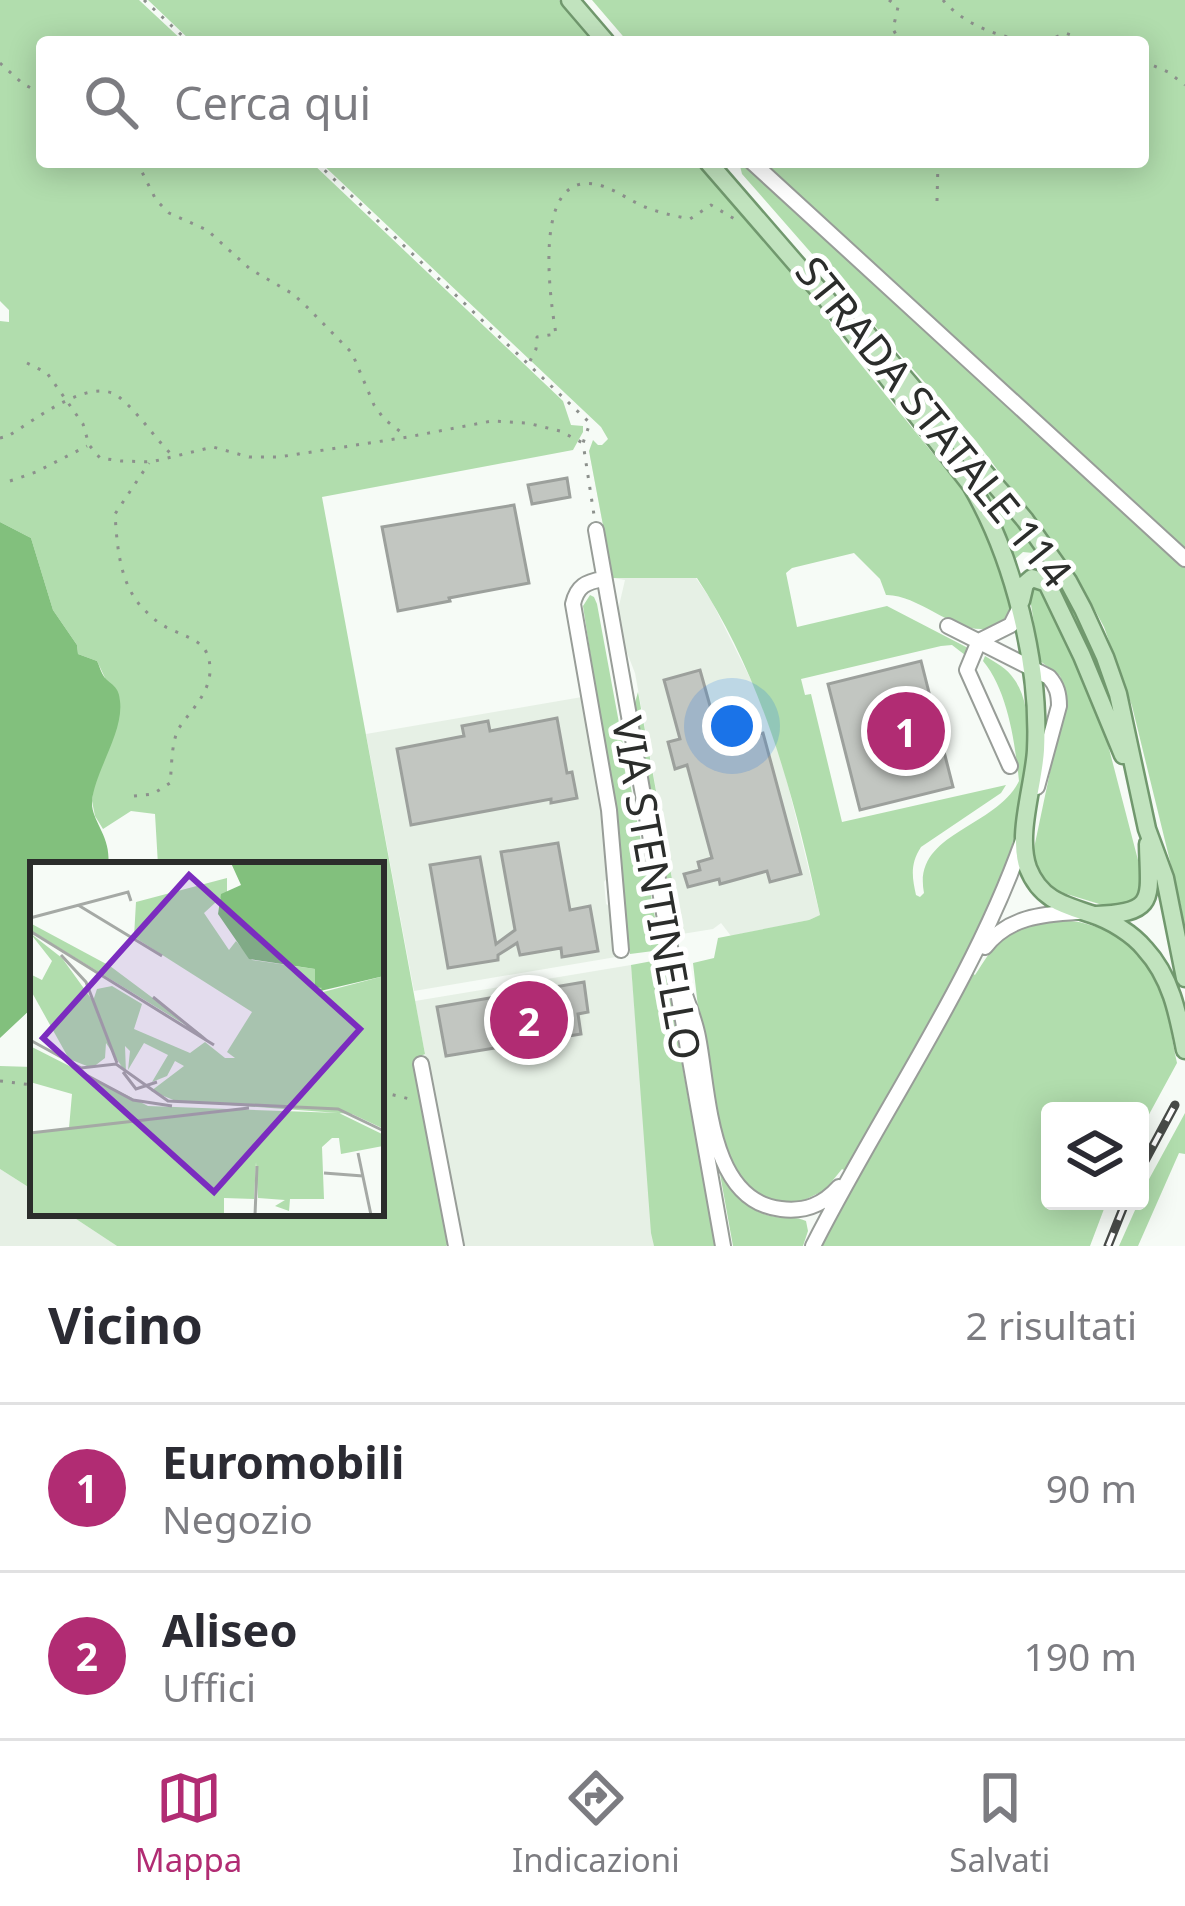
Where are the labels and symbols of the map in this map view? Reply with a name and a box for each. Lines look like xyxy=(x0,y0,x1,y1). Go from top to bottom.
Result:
street label: STRADA STATALE 114 xyxy=(784,244,1086,598)
pin: 1 xyxy=(867,686,945,776)
your location xyxy=(702,696,762,756)
street label: VIA STENTINELLO xyxy=(600,712,716,1064)
inset map xyxy=(30,862,384,1216)
pin: 2 xyxy=(490,975,568,1065)

